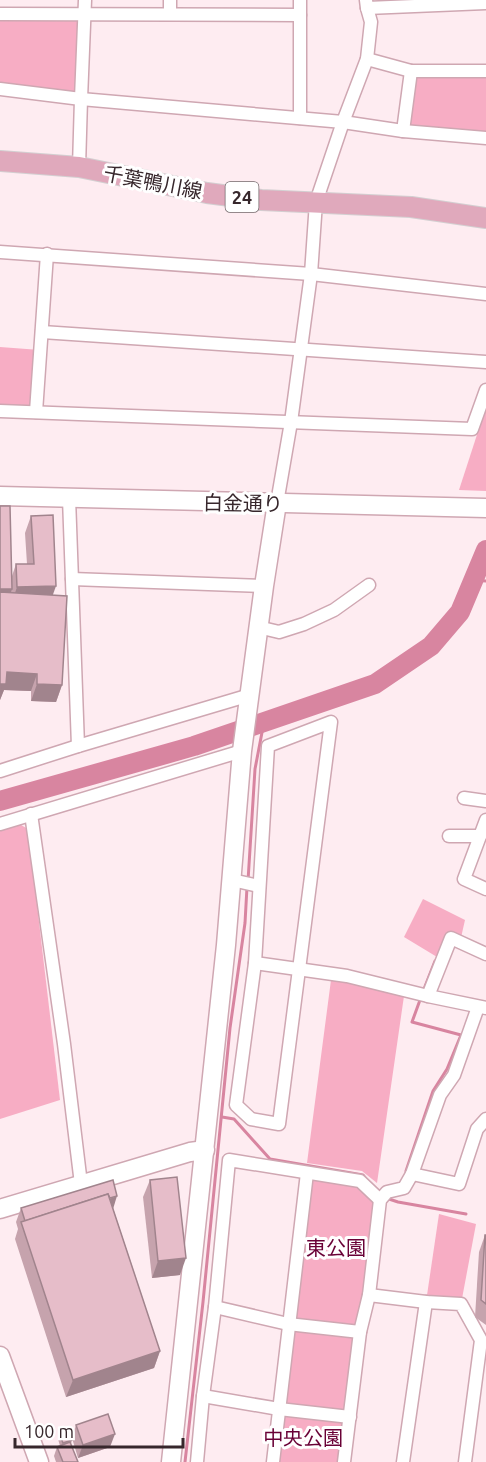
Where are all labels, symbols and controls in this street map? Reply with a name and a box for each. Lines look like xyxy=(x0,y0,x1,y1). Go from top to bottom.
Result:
street label: 千葉鴨川線 xyxy=(102,161,204,203)
road number: 24 xyxy=(226,182,258,212)
street label: 白金通り xyxy=(203,491,283,515)
park label: 東公園 xyxy=(306,1236,366,1259)
scale bar xyxy=(15,1411,183,1449)
text: 100 m xyxy=(24,1421,74,1441)
park label: 中央公園 xyxy=(263,1426,343,1449)

